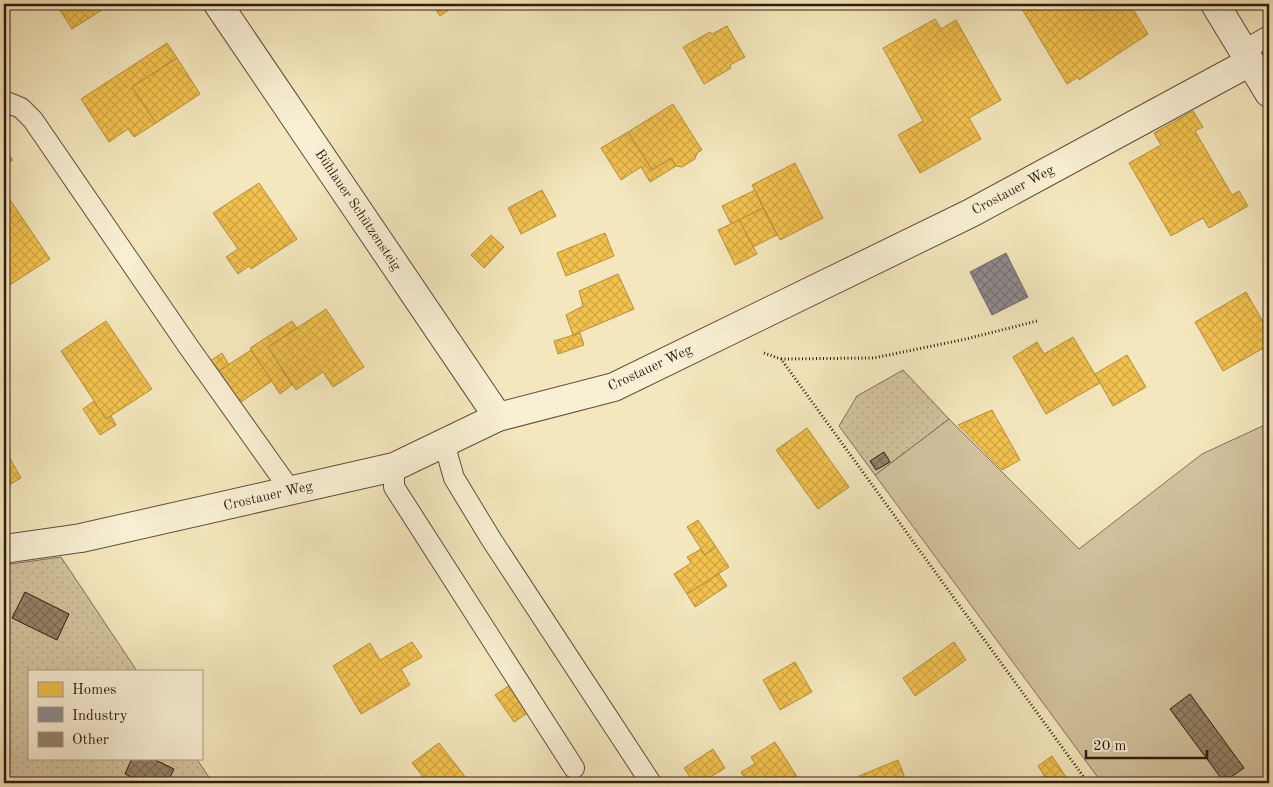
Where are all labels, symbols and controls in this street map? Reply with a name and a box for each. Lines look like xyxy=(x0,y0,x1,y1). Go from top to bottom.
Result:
street label: Bühlauer Schützensteig xyxy=(312,147,404,273)
street label: Crostauer Weg xyxy=(969,162,1057,218)
street label: Crostauer Weg xyxy=(606,342,695,394)
street label: Crostauer Weg xyxy=(222,479,314,513)
legend xyxy=(28,670,202,760)
text: Homes xyxy=(72,683,117,698)
text: Industry xyxy=(72,709,128,724)
scale bar xyxy=(1086,727,1207,759)
text: Other xyxy=(72,733,109,748)
text: 20 m xyxy=(1093,739,1127,754)

